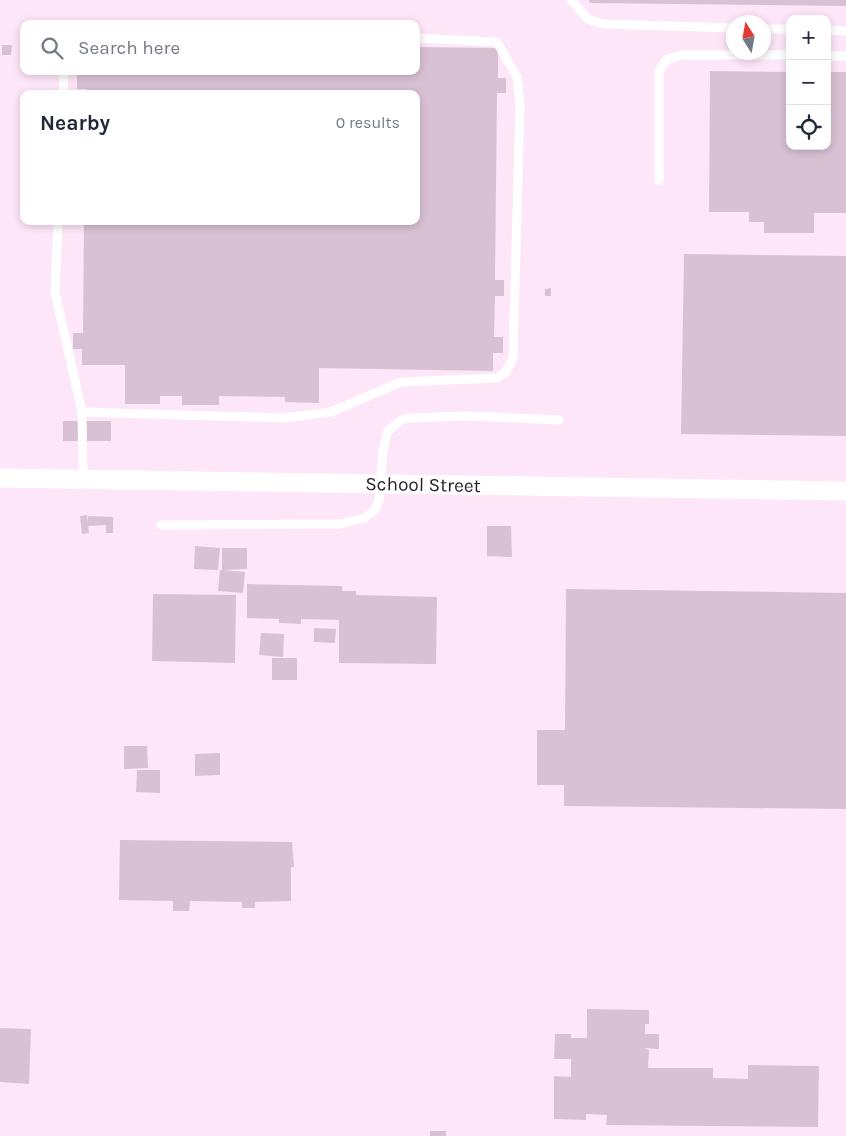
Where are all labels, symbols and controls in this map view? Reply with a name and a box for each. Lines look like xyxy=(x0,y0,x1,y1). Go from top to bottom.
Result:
north arrow xyxy=(726,15,771,60)
map controls xyxy=(786,15,831,150)
button: + xyxy=(786,15,831,60)
search box xyxy=(20,20,420,75)
icon: search xyxy=(38,34,66,62)
text: Search here xyxy=(78,37,180,59)
button: − xyxy=(786,60,831,105)
button: locate xyxy=(786,105,831,150)
text: Nearby xyxy=(40,111,110,135)
text: 0 results xyxy=(336,113,400,132)
street label: School Street xyxy=(365,473,481,497)

